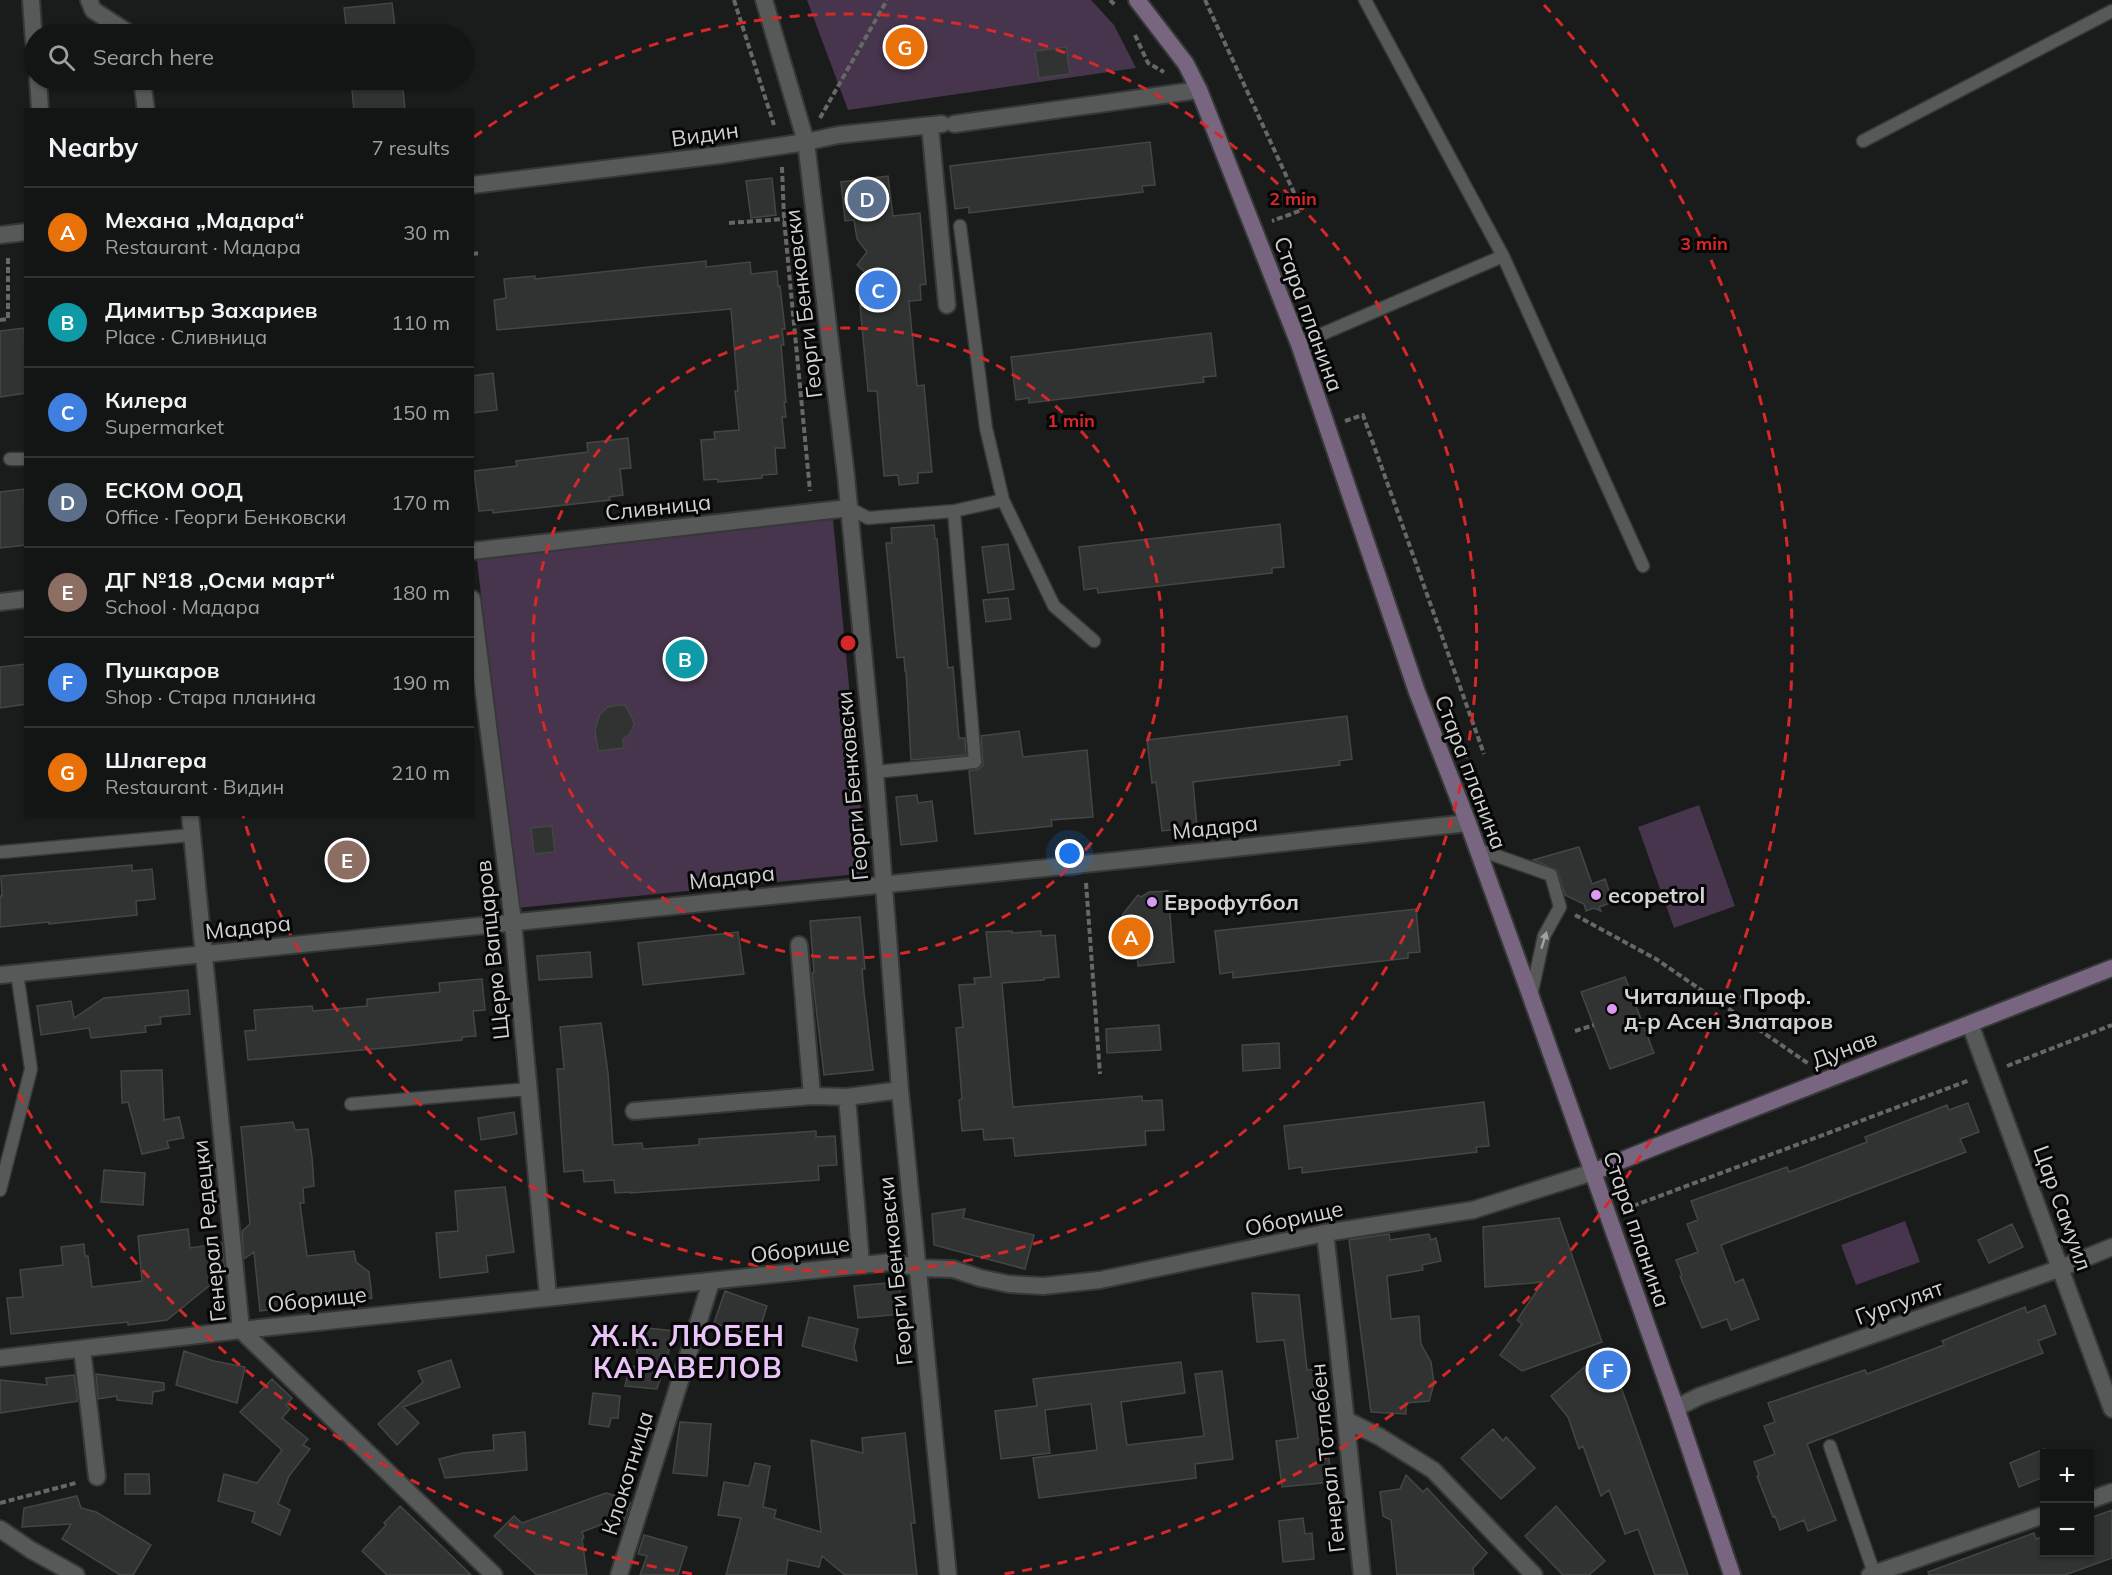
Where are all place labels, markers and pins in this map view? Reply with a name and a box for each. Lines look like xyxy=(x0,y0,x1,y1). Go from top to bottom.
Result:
pin: G xyxy=(886,24,924,70)
pin: D xyxy=(848,176,886,222)
pin: C xyxy=(858,268,898,312)
centre of rings xyxy=(838,633,858,653)
pin: B xyxy=(666,636,704,682)
pin: E xyxy=(328,838,366,882)
place label: ecopetrol xyxy=(1608,881,1705,909)
place label: Еврофутбол xyxy=(1164,888,1299,916)
marker: ecopetrol xyxy=(1589,888,1603,902)
marker: Еврофутбол xyxy=(1145,895,1159,909)
pin: A xyxy=(1112,914,1150,960)
place label: Читалище Проф. д-р Асен Златаров xyxy=(1624,982,1833,1035)
marker: Читалище Проф. д-р Асен Златаров xyxy=(1605,1002,1619,1016)
pin: F xyxy=(1588,1348,1628,1392)

